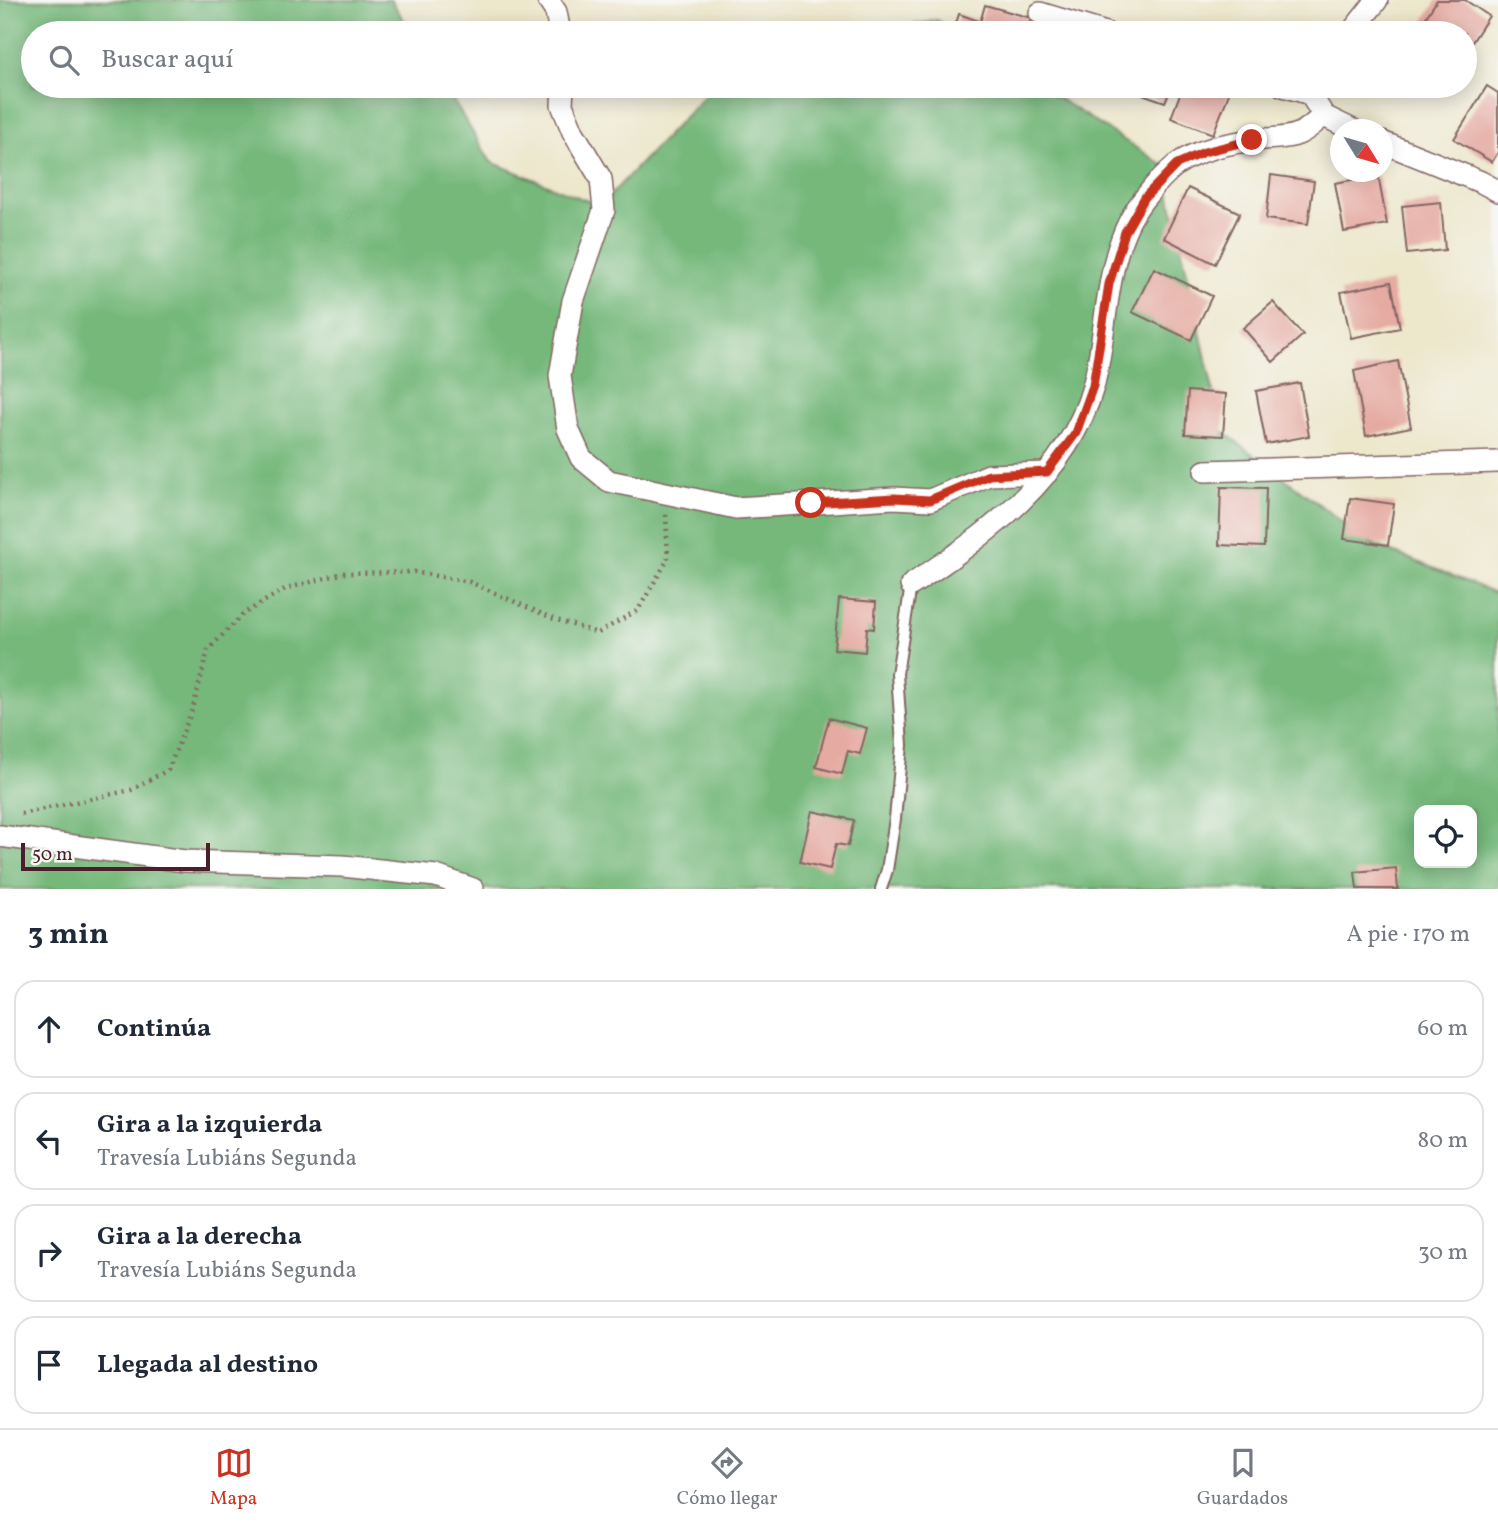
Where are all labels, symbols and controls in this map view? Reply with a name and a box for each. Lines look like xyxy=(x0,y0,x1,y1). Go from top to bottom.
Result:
search box xyxy=(21,21,1477,98)
icon: search xyxy=(45,41,83,79)
text: Buscar aquí xyxy=(101,42,233,78)
north arrow xyxy=(1330,119,1393,182)
route end xyxy=(1236,124,1267,155)
route start xyxy=(795,487,826,518)
map controls xyxy=(1414,805,1477,868)
button: locate xyxy=(1414,805,1477,868)
scale bar xyxy=(21,840,210,872)
text: 50 m xyxy=(32,842,73,868)
text: 3 min xyxy=(28,914,109,956)
text: A pie · 170 m xyxy=(1347,919,1470,951)
icon: ahead xyxy=(30,1010,68,1048)
text: Continúa xyxy=(97,1011,211,1047)
text: 60 m xyxy=(1418,1013,1468,1045)
text: Gira a la izquierda xyxy=(97,1107,322,1143)
icon: left xyxy=(30,1122,68,1160)
text: 80 m xyxy=(1418,1125,1468,1157)
text: Travesía Lubiáns Segunda xyxy=(97,1143,357,1175)
text: Gira a la derecha xyxy=(97,1219,302,1255)
icon: right xyxy=(30,1234,68,1272)
text: 30 m xyxy=(1418,1237,1468,1269)
text: Travesía Lubiáns Segunda xyxy=(97,1255,357,1287)
icon: arrive xyxy=(30,1346,68,1384)
text: Llegada al destino xyxy=(97,1347,318,1383)
tab: Mapa xyxy=(210,1444,257,1512)
tab: Cómo llegar xyxy=(677,1444,778,1512)
tab: Guardados xyxy=(1197,1444,1288,1512)

